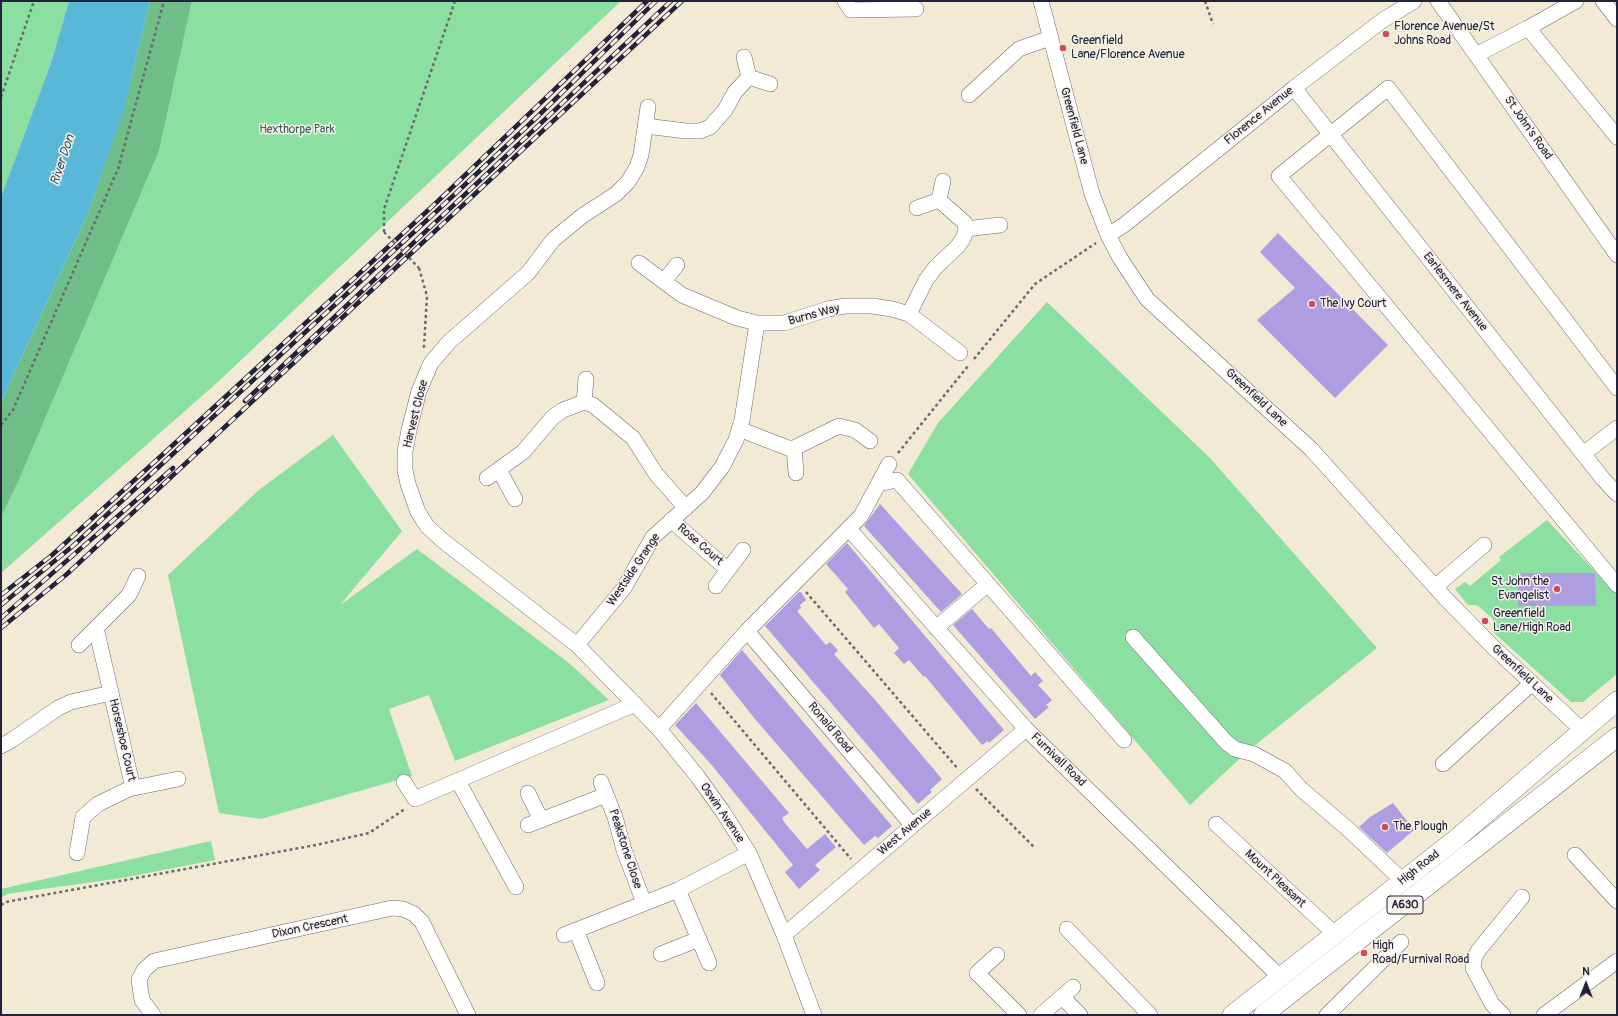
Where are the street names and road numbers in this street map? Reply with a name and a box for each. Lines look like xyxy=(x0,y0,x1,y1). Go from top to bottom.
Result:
street label: Florence Avenue xyxy=(1222,84,1296,148)
street label: Greenfield Lane xyxy=(1057,86,1091,166)
street label: St John's Road xyxy=(1501,93,1555,163)
street label: Earlesmere Avenue xyxy=(1420,250,1490,334)
street label: Burns Way xyxy=(787,301,841,329)
street label: Greenfield Lane xyxy=(1222,366,1290,430)
street label: Harvest Close xyxy=(401,379,431,449)
street label: Rose Court xyxy=(674,521,726,569)
street label: Westside Grange xyxy=(604,531,664,609)
street label: Greenfield Lane xyxy=(1488,642,1556,706)
street label: Horseshoe Court xyxy=(105,697,139,783)
street label: Ronald Road xyxy=(805,700,855,756)
street label: Furnivall Road xyxy=(1027,730,1089,790)
street label: Oswin Avenue xyxy=(697,780,747,846)
street label: West Avenue xyxy=(875,805,935,859)
street label: Peakstone Close xyxy=(605,807,645,891)
street label: Mount Pleasant xyxy=(1241,847,1309,911)
street label: High Road xyxy=(1395,847,1443,889)
road number: A630 xyxy=(1387,896,1423,914)
street label: Dixon Crescent xyxy=(271,912,349,942)

